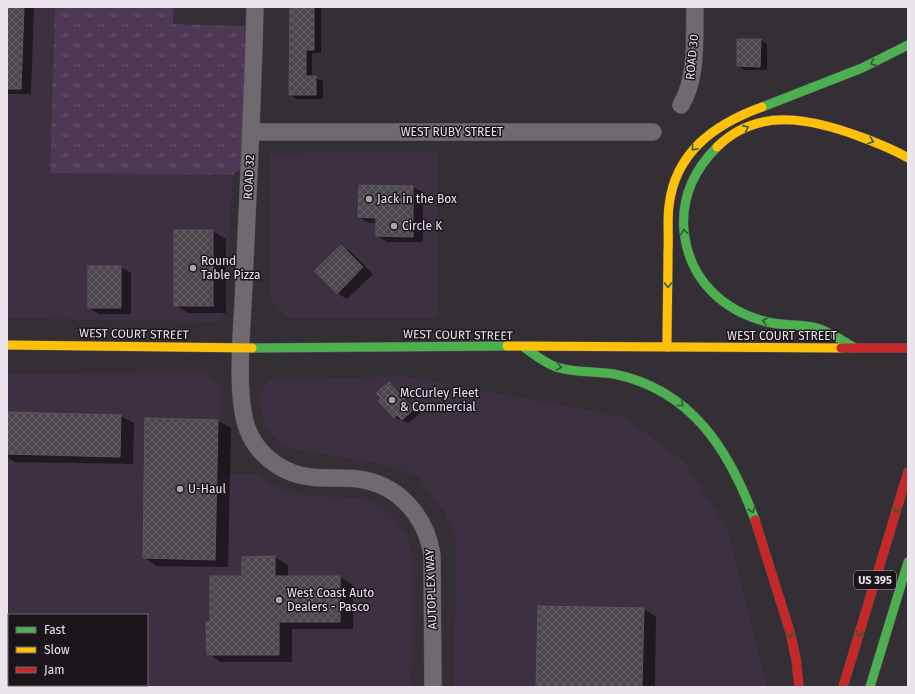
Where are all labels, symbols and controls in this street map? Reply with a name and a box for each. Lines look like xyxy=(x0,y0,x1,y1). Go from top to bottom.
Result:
street label: ROAD 30 xyxy=(683,33,701,80)
one-way arrow xyxy=(870,58,878,66)
street label: WEST RUBY STREET xyxy=(401,125,504,139)
one-way arrow xyxy=(742,125,749,133)
one-way arrow xyxy=(868,136,875,144)
one-way arrow xyxy=(692,143,699,150)
street label: ROAD 32 xyxy=(241,154,257,200)
place label: Jack in the Box xyxy=(377,192,457,206)
marker: Jack in the Box xyxy=(364,194,374,204)
place label: Circle K xyxy=(402,219,443,233)
marker: Circle K xyxy=(389,221,399,231)
one-way arrow xyxy=(680,229,689,235)
place label: Round Table Pizza xyxy=(201,254,261,282)
marker: Round Table Pizza xyxy=(188,263,198,273)
one-way arrow xyxy=(664,282,672,288)
one-way arrow xyxy=(762,317,769,326)
street label: WEST COURT STREET xyxy=(79,326,190,342)
street label: WEST COURT STREET xyxy=(403,327,514,343)
street label: WEST COURT STREET xyxy=(727,329,838,343)
one-way arrow xyxy=(556,362,562,370)
place label: McCurley Fleet & Commercial xyxy=(400,386,480,414)
marker: McCurley Fleet & Commercial xyxy=(387,395,397,405)
one-way arrow xyxy=(677,399,684,406)
place label: U-Haul xyxy=(188,482,226,496)
marker: U-Haul xyxy=(175,484,185,494)
one-way arrow xyxy=(893,506,902,513)
one-way arrow xyxy=(747,507,756,514)
street label: AUTOPLEX WAY xyxy=(423,548,439,630)
road number: US 395 xyxy=(854,571,896,589)
place label: West Coast Auto Dealers - Pasco xyxy=(287,586,374,614)
marker: West Coast Auto Dealers - Pasco xyxy=(274,595,284,605)
legend xyxy=(8,614,148,686)
text: Fast xyxy=(44,623,66,637)
one-way arrow xyxy=(855,630,864,637)
one-way arrow xyxy=(786,631,794,638)
text: Slow xyxy=(44,643,70,657)
text: Jam xyxy=(44,663,64,677)

